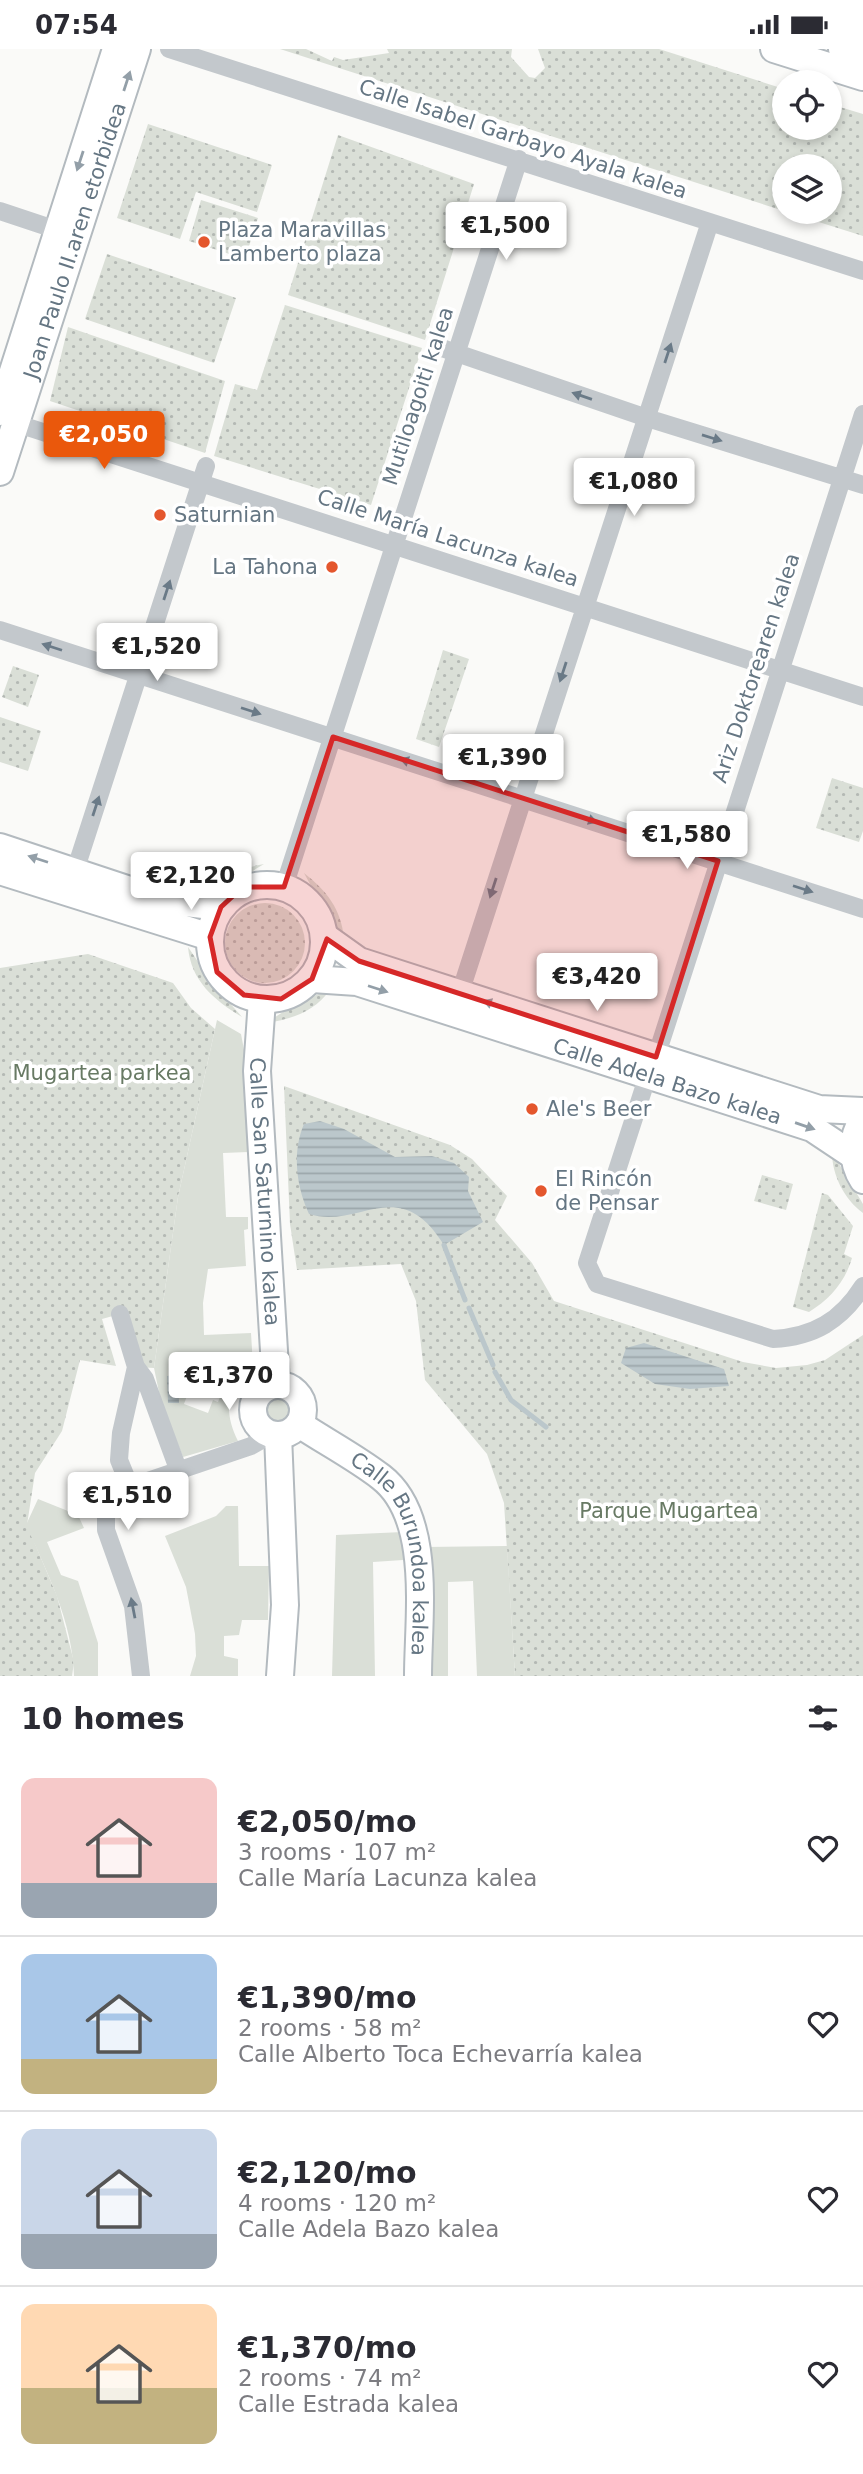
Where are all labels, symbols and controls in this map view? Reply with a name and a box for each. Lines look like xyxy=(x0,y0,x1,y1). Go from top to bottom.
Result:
text: 07:54 xyxy=(35,10,118,40)
map controls xyxy=(772,70,842,224)
button: locate xyxy=(772,70,842,140)
one-way arrow xyxy=(122,71,132,92)
street label: Calle Isabel Garbayo Ayala kalea xyxy=(356,75,690,203)
street label: Joan Paulo II.aren etorbidea xyxy=(18,100,131,384)
one-way arrow xyxy=(74,150,85,171)
button: layers xyxy=(772,154,842,224)
pin: €1,500 xyxy=(449,203,563,262)
text: €1,500 xyxy=(462,212,550,238)
place label: Plaza Maravillas Lamberto plaza xyxy=(218,218,386,266)
marker: Plaza Maravillas Lamberto plaza xyxy=(196,234,212,250)
street label: Mutiloagoiti kalea xyxy=(378,304,458,488)
one-way arrow xyxy=(663,342,673,363)
one-way arrow xyxy=(572,390,593,401)
pin: €2,050 xyxy=(47,411,161,471)
text: €2,050 xyxy=(60,421,148,447)
one-way arrow xyxy=(702,434,723,444)
pin: €1,080 xyxy=(577,459,691,518)
text: €1,080 xyxy=(590,468,678,494)
street label: Calle María Lacunza kalea xyxy=(314,484,582,592)
place label: Saturnian xyxy=(174,503,275,527)
marker: Saturnian xyxy=(152,507,168,523)
street label: Ariz Doktorearen kalea xyxy=(707,550,805,786)
place label: La Tahona xyxy=(212,555,318,579)
marker: La Tahona xyxy=(324,559,340,575)
one-way arrow xyxy=(162,579,172,600)
pin: €1,520 xyxy=(100,623,214,683)
text: €1,520 xyxy=(113,633,201,659)
one-way arrow xyxy=(41,641,62,651)
one-way arrow xyxy=(557,661,568,682)
one-way arrow xyxy=(241,706,262,717)
pin: €1,390 xyxy=(446,735,560,794)
text: €1,390 xyxy=(459,744,547,770)
one-way arrow xyxy=(400,756,421,767)
one-way arrow xyxy=(91,796,102,817)
pin: €1,580 xyxy=(630,811,744,871)
one-way arrow xyxy=(576,815,597,825)
text: €1,580 xyxy=(643,821,731,847)
one-way arrow xyxy=(27,853,48,864)
pin: €2,120 xyxy=(134,853,248,912)
text: €2,120 xyxy=(147,862,235,888)
one-way arrow xyxy=(488,878,498,899)
one-way arrow xyxy=(793,885,814,895)
pin: €3,420 xyxy=(540,953,654,1013)
text: €3,420 xyxy=(553,963,641,989)
one-way arrow xyxy=(368,985,389,995)
one-way arrow xyxy=(482,999,503,1009)
street label: Calle Adela Bazo kalea xyxy=(550,1034,785,1129)
street label: Calle San Saturnino kalea xyxy=(245,1056,284,1327)
park label: Mugartea parkea xyxy=(13,1061,192,1085)
place label: Ale's Beer xyxy=(546,1097,652,1121)
marker: Ale's Beer xyxy=(524,1101,540,1117)
one-way arrow xyxy=(795,1121,816,1132)
place label: El Rincón de Pensar xyxy=(555,1167,659,1215)
marker: El Rincón de Pensar xyxy=(533,1183,549,1199)
pin: €1,370 xyxy=(172,1353,286,1412)
text: €1,370 xyxy=(185,1362,273,1388)
street label: Calle Burundoa kalea xyxy=(346,1447,432,1656)
pin: €1,510 xyxy=(71,1473,185,1532)
text: €1,510 xyxy=(84,1482,172,1508)
park label: Parque Mugartea xyxy=(579,1499,759,1523)
one-way arrow xyxy=(127,1597,138,1619)
icon: filters xyxy=(804,1699,842,1737)
text: 10 homes xyxy=(21,1701,185,1736)
text: €2,050/mo xyxy=(238,1804,417,1839)
icon: home xyxy=(77,1806,161,1890)
icon: heart xyxy=(804,1829,842,1867)
text: 3 rooms · 107 m² xyxy=(238,1839,436,1865)
text: Calle María Lacunza kalea xyxy=(238,1865,537,1891)
text: €1,390/mo xyxy=(238,1980,417,2015)
icon: home xyxy=(77,1982,161,2066)
icon: heart xyxy=(804,2005,842,2043)
text: 2 rooms · 58 m² xyxy=(238,2015,422,2041)
text: Calle Alberto Toca Echevarría kalea xyxy=(238,2041,643,2067)
text: €2,120/mo xyxy=(238,2155,417,2190)
icon: home xyxy=(77,2157,161,2241)
icon: heart xyxy=(804,2180,842,2218)
text: 4 rooms · 120 m² xyxy=(238,2190,436,2216)
text: Calle Adela Bazo kalea xyxy=(238,2216,499,2242)
text: €1,370/mo xyxy=(238,2330,417,2365)
icon: home xyxy=(77,2332,161,2416)
icon: heart xyxy=(804,2355,842,2393)
text: 2 rooms · 74 m² xyxy=(238,2365,422,2391)
text: Calle Estrada kalea xyxy=(238,2391,459,2417)

